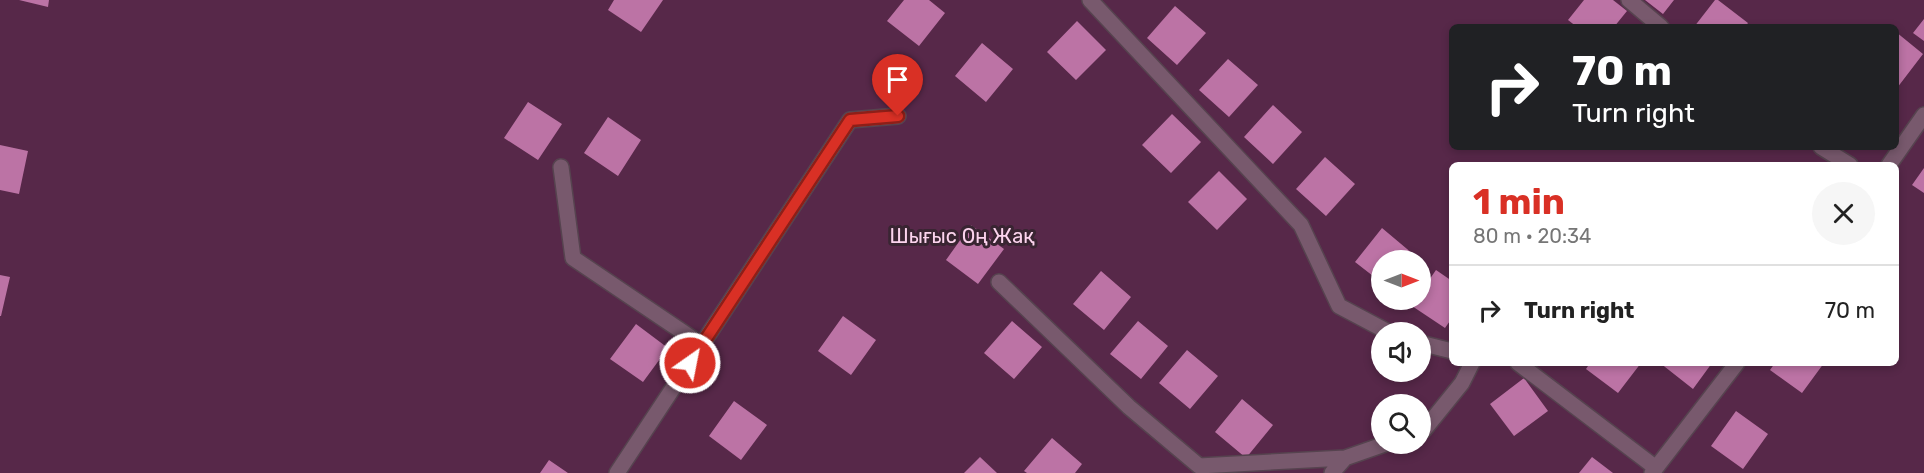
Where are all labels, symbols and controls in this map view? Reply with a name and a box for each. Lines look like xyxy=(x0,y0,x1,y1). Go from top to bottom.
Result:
text: 70 m xyxy=(1572,46,1672,96)
icon: right xyxy=(1473,48,1551,126)
pin xyxy=(872,54,923,116)
icon: arrive xyxy=(881,63,914,96)
text: Turn right xyxy=(1572,97,1695,129)
text: 1 min xyxy=(1473,180,1565,223)
button: close xyxy=(1812,182,1875,245)
park label: Шығыс Оң Жақ xyxy=(890,224,1035,248)
text: 80 m · 20:34 xyxy=(1473,224,1592,248)
north arrow xyxy=(1371,250,1431,310)
map controls xyxy=(1371,250,1431,454)
icon: right xyxy=(1473,294,1506,327)
text: Turn right xyxy=(1524,297,1634,324)
text: 70 m xyxy=(1825,297,1875,324)
button: sound xyxy=(1371,322,1431,382)
position arrow xyxy=(658,331,722,395)
button: search xyxy=(1371,394,1431,454)

